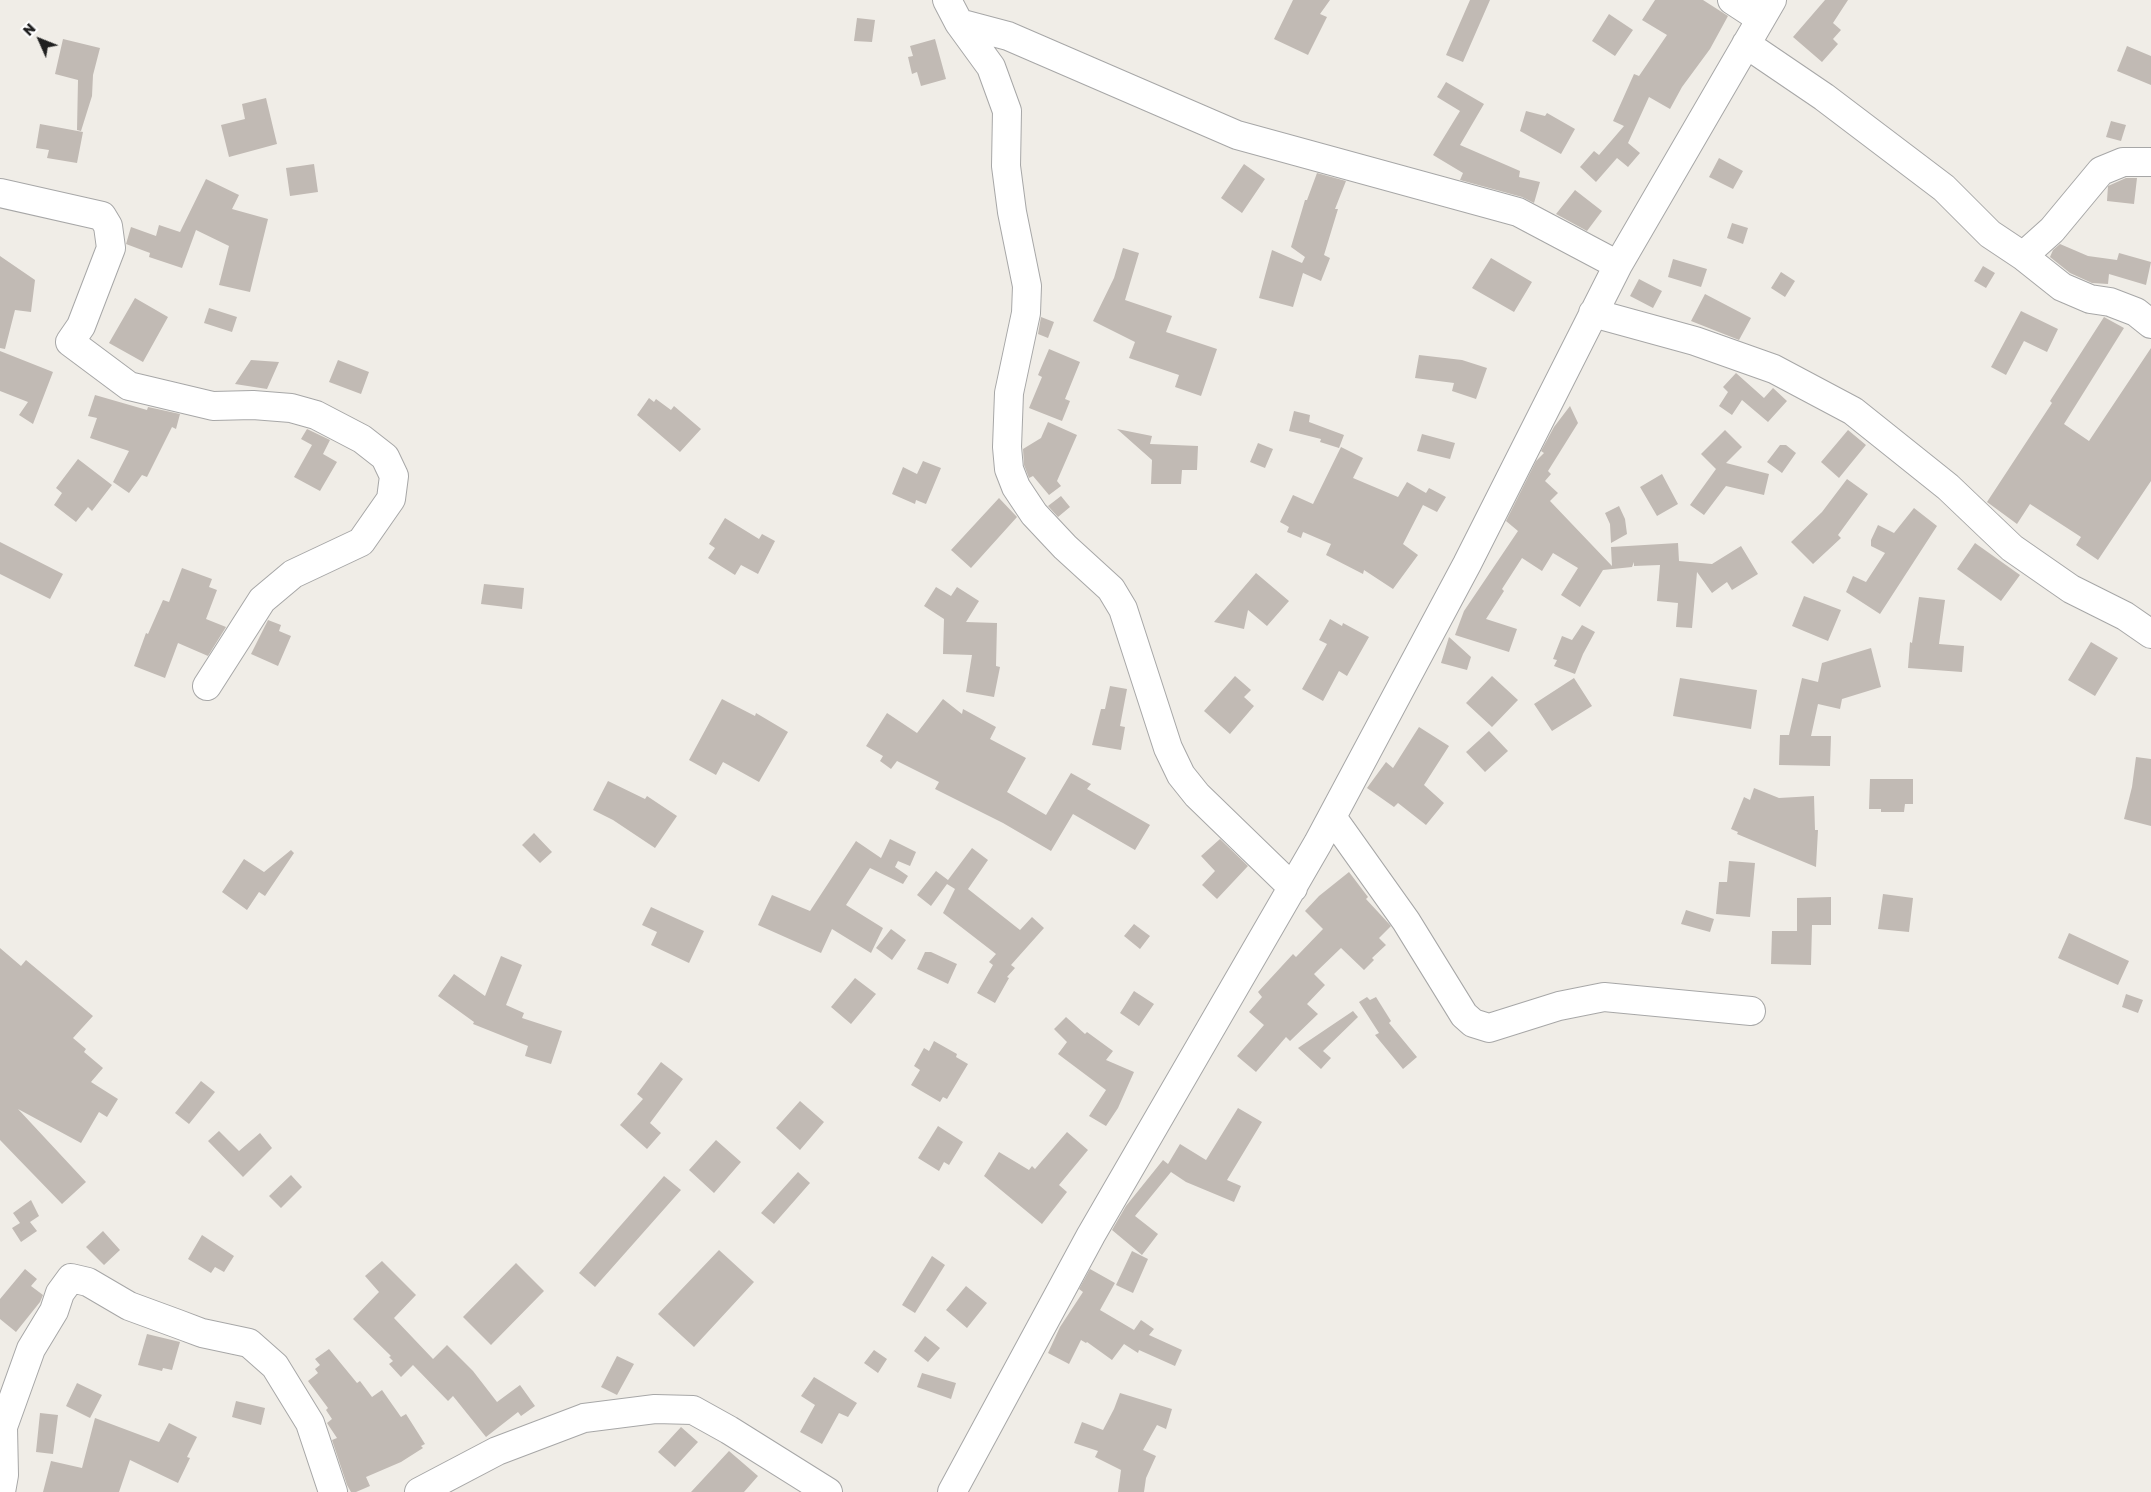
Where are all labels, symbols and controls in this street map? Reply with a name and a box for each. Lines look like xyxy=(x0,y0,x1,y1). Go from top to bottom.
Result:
north arrow xyxy=(15,15,65,65)
text: N xyxy=(19,20,39,39)

